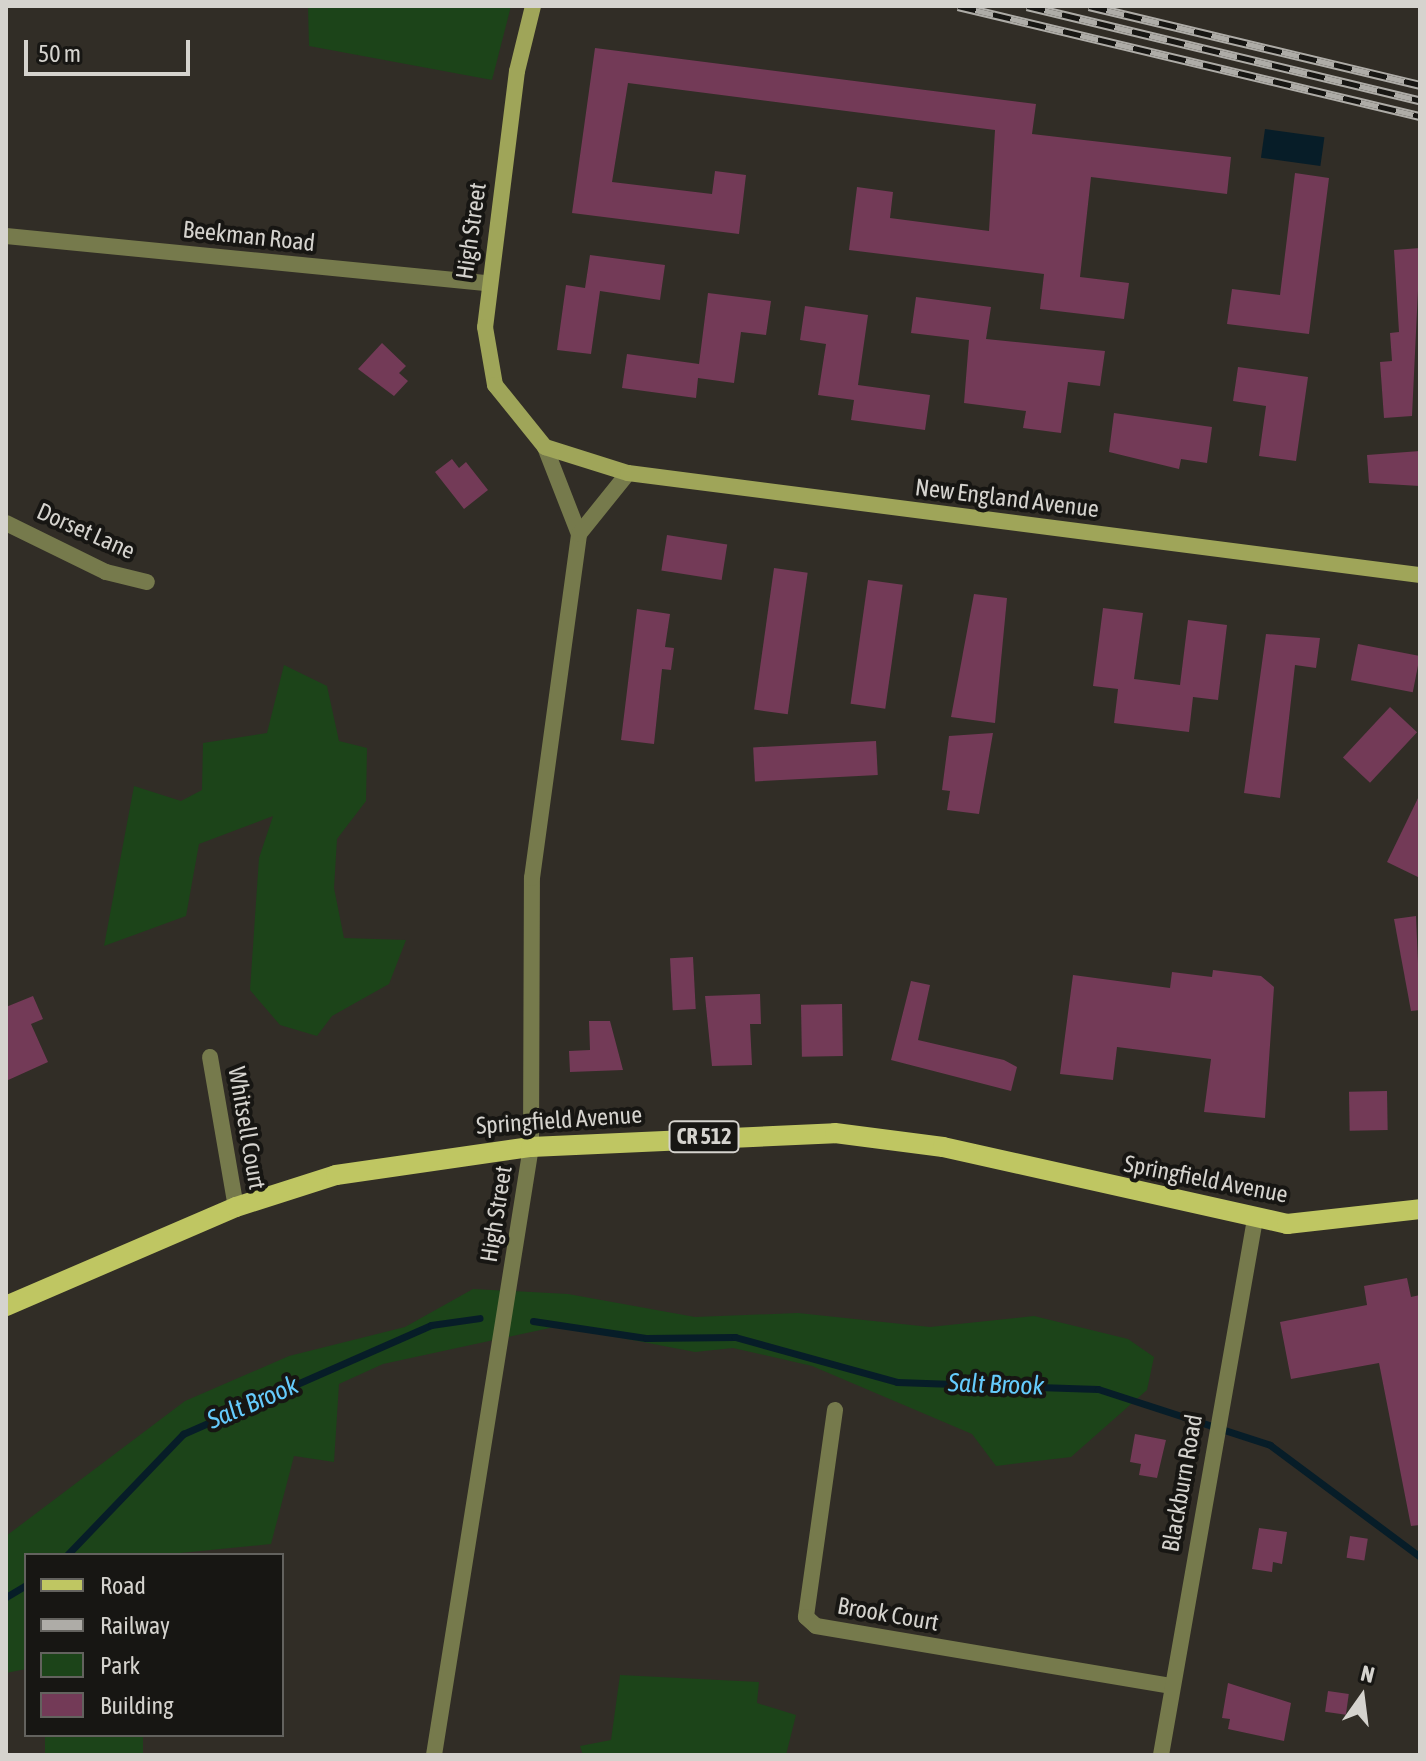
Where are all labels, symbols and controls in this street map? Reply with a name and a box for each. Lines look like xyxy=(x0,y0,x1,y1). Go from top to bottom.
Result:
scale bar xyxy=(28,24,194,74)
text: 50 m xyxy=(38,40,81,67)
street label: High Street xyxy=(450,181,492,281)
street label: Beekman Road xyxy=(181,215,317,257)
street label: New England Avenue xyxy=(913,472,1101,524)
street label: Dorset Lane xyxy=(32,497,140,565)
street label: Whitsell Court xyxy=(222,1064,272,1192)
street label: Springfield Avenue xyxy=(475,1100,643,1140)
road number: CR 512 xyxy=(668,1119,740,1155)
street label: Springfield Avenue xyxy=(1122,1149,1290,1209)
street label: High Street xyxy=(474,1164,518,1264)
water label: Salt Brook xyxy=(947,1368,1045,1402)
water label: Salt Brook xyxy=(203,1370,303,1436)
street label: Blackburn Road xyxy=(1156,1412,1208,1554)
legend xyxy=(24,1553,284,1737)
text: Road xyxy=(100,1572,146,1599)
street label: Brook Court xyxy=(835,1591,941,1637)
text: Railway xyxy=(100,1612,170,1639)
text: Park xyxy=(100,1652,140,1679)
north arrow xyxy=(1322,1657,1402,1737)
text: N xyxy=(1358,1660,1377,1688)
text: Building xyxy=(100,1692,173,1719)

